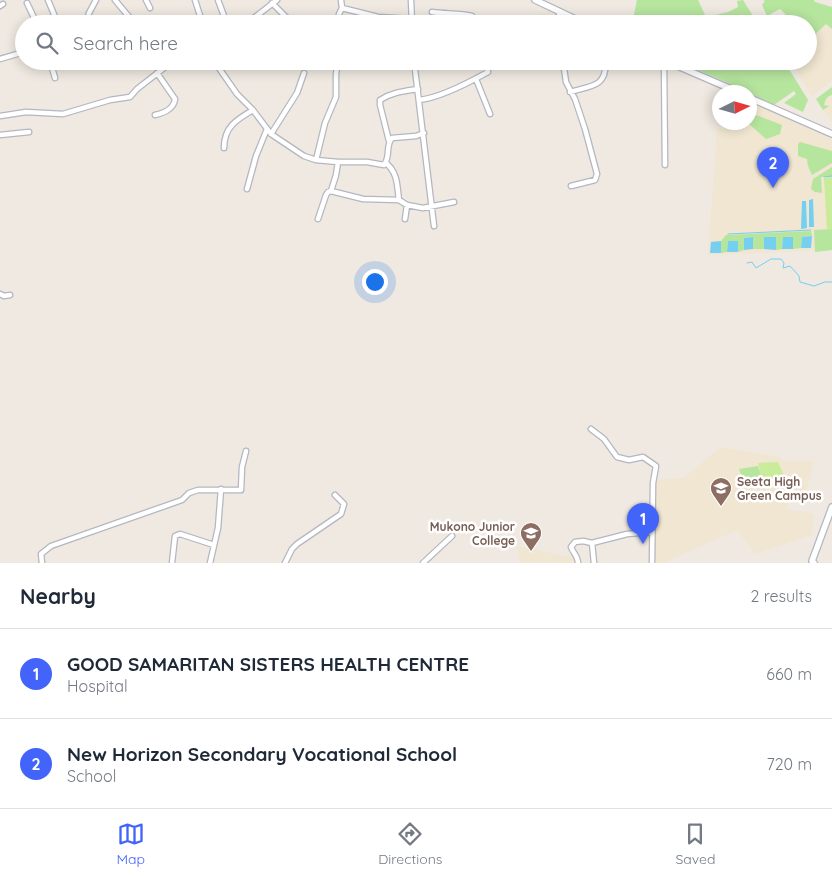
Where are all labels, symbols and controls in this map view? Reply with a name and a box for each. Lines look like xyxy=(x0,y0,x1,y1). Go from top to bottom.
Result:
search box xyxy=(15,15,817,70)
icon: search xyxy=(33,29,61,57)
text: Search here xyxy=(73,31,178,55)
north arrow xyxy=(712,85,757,130)
pin: 2 xyxy=(757,147,789,188)
your location xyxy=(362,269,388,295)
place label: Seeta High Green Campus xyxy=(737,474,822,503)
school or university icon: Seeta High Green Campus xyxy=(709,476,733,507)
pin: 1 xyxy=(627,503,659,544)
place label: Mukono Junior College xyxy=(430,519,515,548)
school or university icon: Mukono Junior College xyxy=(519,521,543,552)
text: Nearby xyxy=(20,583,96,609)
text: 2 results xyxy=(750,586,812,606)
text: GOOD SAMARITAN SISTERS HEALTH CENTRE xyxy=(67,652,469,676)
text: 1 xyxy=(33,664,39,684)
text: 660 m xyxy=(766,664,812,684)
text: Hospital xyxy=(67,676,128,696)
text: New Horizon Secondary Vocational School xyxy=(67,742,457,766)
text: 2 xyxy=(31,754,41,774)
text: 720 m xyxy=(766,754,812,774)
text: School xyxy=(67,766,116,786)
tab: Map xyxy=(117,820,145,868)
tab: Directions xyxy=(378,820,442,868)
tab: Saved xyxy=(675,820,715,868)

